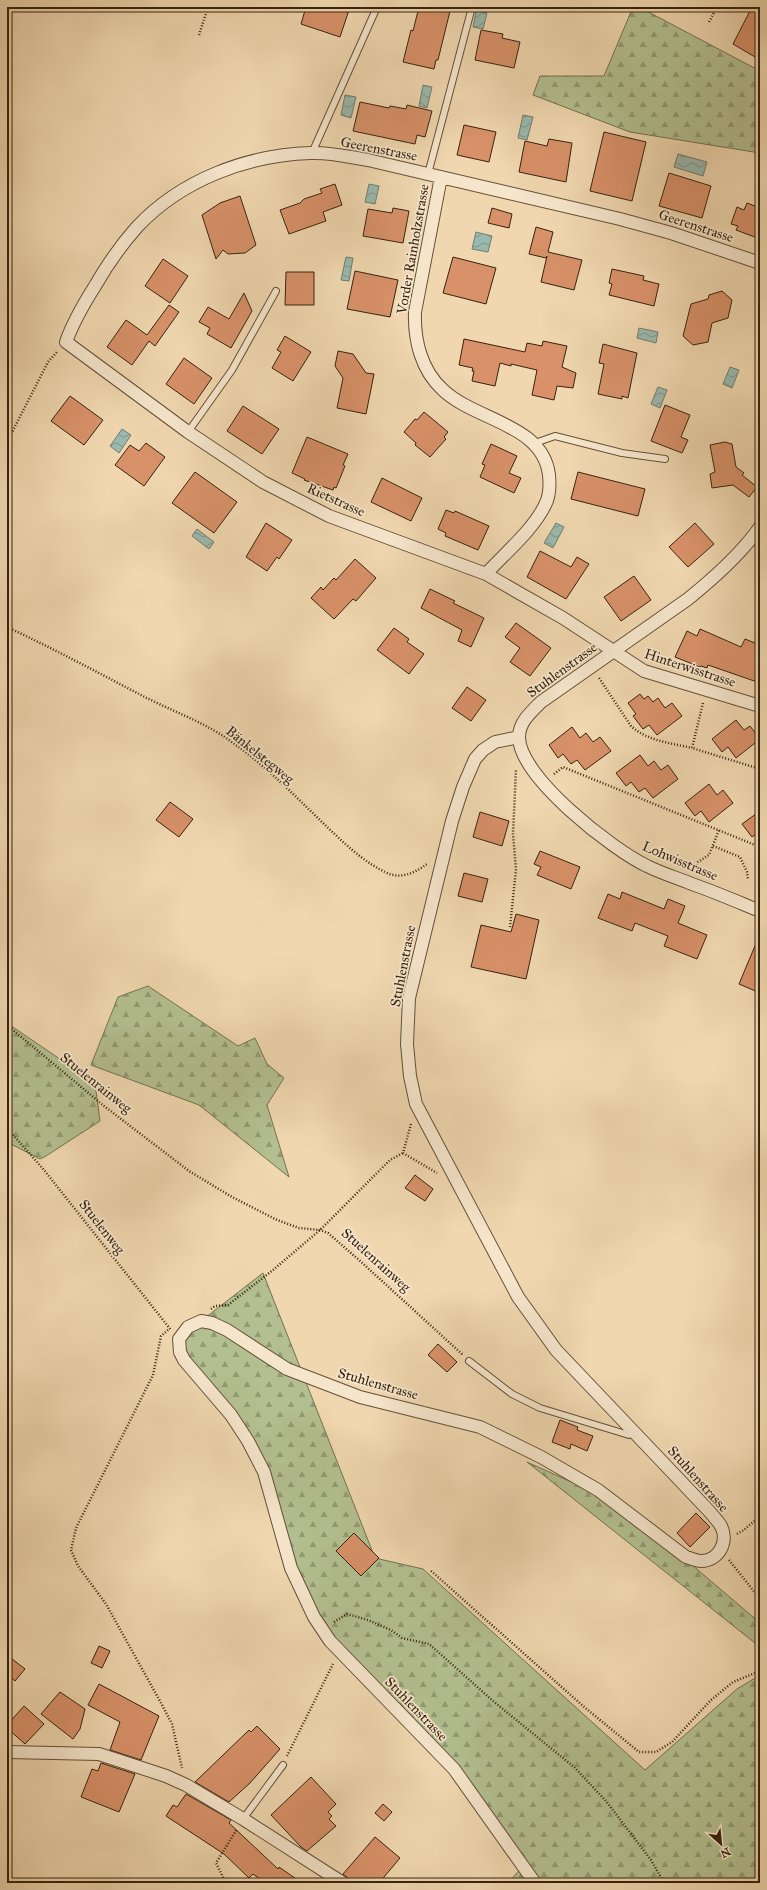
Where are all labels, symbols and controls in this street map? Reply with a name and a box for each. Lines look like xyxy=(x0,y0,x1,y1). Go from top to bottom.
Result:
street label: Geerenstrasse xyxy=(339,133,419,165)
street label: Vorder Rainholzstrasse xyxy=(393,182,433,316)
street label: Geerenstrasse xyxy=(656,206,736,246)
street label: Rietstrasse xyxy=(304,480,368,520)
street label: Stuhlenstrasse xyxy=(524,639,601,701)
street label: Hinterwisstrasse xyxy=(642,645,738,691)
street label: Bänkelstegweg xyxy=(222,722,298,788)
street label: Lohwisstrasse xyxy=(640,837,721,885)
street label: Stuhlenstrasse xyxy=(387,924,419,1008)
street label: Stuelenrainweg xyxy=(57,1049,136,1117)
street label: Stuelenweg xyxy=(75,1196,129,1258)
street label: Stuelenrainweg xyxy=(338,1224,414,1296)
street label: Stuhlenstrasse xyxy=(336,1364,420,1404)
street label: Stuhlenstrasse xyxy=(664,1443,732,1516)
street label: Stuhlenstrasse xyxy=(381,1673,451,1745)
north arrow xyxy=(701,1824,741,1864)
text: N xyxy=(718,1845,732,1861)

